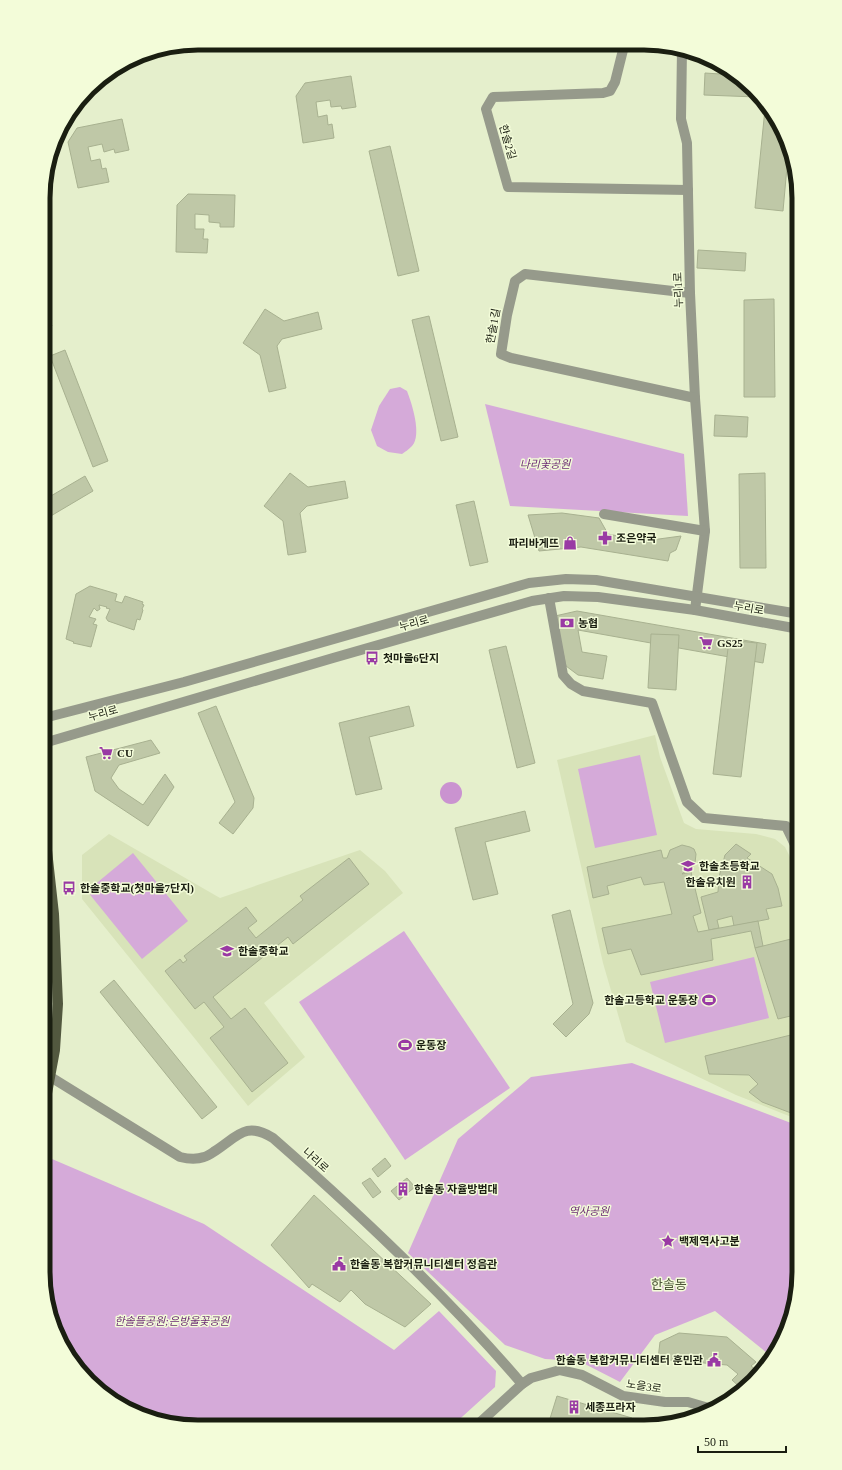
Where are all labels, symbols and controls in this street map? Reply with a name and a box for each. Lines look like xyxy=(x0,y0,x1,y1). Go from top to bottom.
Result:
street label: 한솔2길 xyxy=(497,123,519,161)
street label: 누리1로 xyxy=(671,272,685,308)
street label: 한솔1길 xyxy=(484,307,502,345)
park label: 나리꽃공원 xyxy=(520,458,571,470)
pharmacy icon: 조은약국 xyxy=(597,530,613,546)
place label: 조은약국 xyxy=(616,532,656,544)
shop icon: 파리바게뜨 xyxy=(562,535,578,551)
place label: 파리바게뜨 xyxy=(508,537,559,549)
street label: 누리로 xyxy=(733,599,765,617)
street label: 누리로 xyxy=(398,613,430,633)
bank icon: 농협 xyxy=(559,615,575,631)
place label: 농협 xyxy=(578,617,598,629)
supermarket icon: GS25 xyxy=(698,635,714,651)
place label: GS25 xyxy=(717,637,743,649)
bus stop icon: 첫마을6단지 xyxy=(364,650,380,666)
place label: 첫마을6단지 xyxy=(383,652,439,664)
street label: 누리로 xyxy=(87,703,119,723)
supermarket icon: CU xyxy=(98,745,114,761)
place label: CU xyxy=(117,747,133,759)
school or university icon: 한솔초등학교 xyxy=(680,858,696,874)
place label: 한솔초등학교 xyxy=(699,860,760,872)
building icon: 한솔유치원 xyxy=(739,874,755,890)
place label: 한솔유치원 xyxy=(685,876,736,888)
bus stop icon: 한솔중학교(첫마을7단지) xyxy=(61,880,77,896)
place label: 한솔중학교(첫마을7단지) xyxy=(80,882,194,895)
school or university icon: 한솔중학교 xyxy=(219,943,235,959)
place label: 한솔중학교 xyxy=(238,945,289,957)
sports icon: 한솔고등학교 운동장 xyxy=(701,992,717,1008)
place label: 한솔고등학교 운동장 xyxy=(604,994,698,1006)
sports icon: 운동장 xyxy=(397,1037,413,1053)
place label: 운동장 xyxy=(416,1039,446,1051)
street label: 나리로 xyxy=(301,1145,331,1175)
building icon: 한솔동 자율방범대 xyxy=(395,1181,411,1197)
place label: 한솔동 자율방범대 xyxy=(414,1183,498,1195)
park label: 역사공원 xyxy=(569,1205,610,1217)
place icon: 백제역사고분 xyxy=(660,1233,676,1249)
place label: 백제역사고분 xyxy=(679,1235,740,1247)
public building icon: 한솔동 복합커뮤니티센터 정음관 xyxy=(331,1256,347,1272)
place label: 한솔동 복합커뮤니티센터 정음관 xyxy=(350,1258,497,1270)
district label: 한솔동 xyxy=(651,1277,687,1292)
park label: 한솔뜰공원;은방울꽃공원 xyxy=(115,1315,230,1327)
public building icon: 한솔동 복합커뮤니티센터 훈민관 xyxy=(706,1352,722,1368)
place label: 한솔동 복합커뮤니티센터 훈민관 xyxy=(556,1354,703,1366)
street label: 노을3로 xyxy=(625,1377,663,1395)
building icon: 세종프라자 xyxy=(566,1399,582,1415)
place label: 세종프라자 xyxy=(585,1401,636,1413)
scale bar xyxy=(698,1428,786,1454)
text: 50 m xyxy=(704,1435,729,1449)

